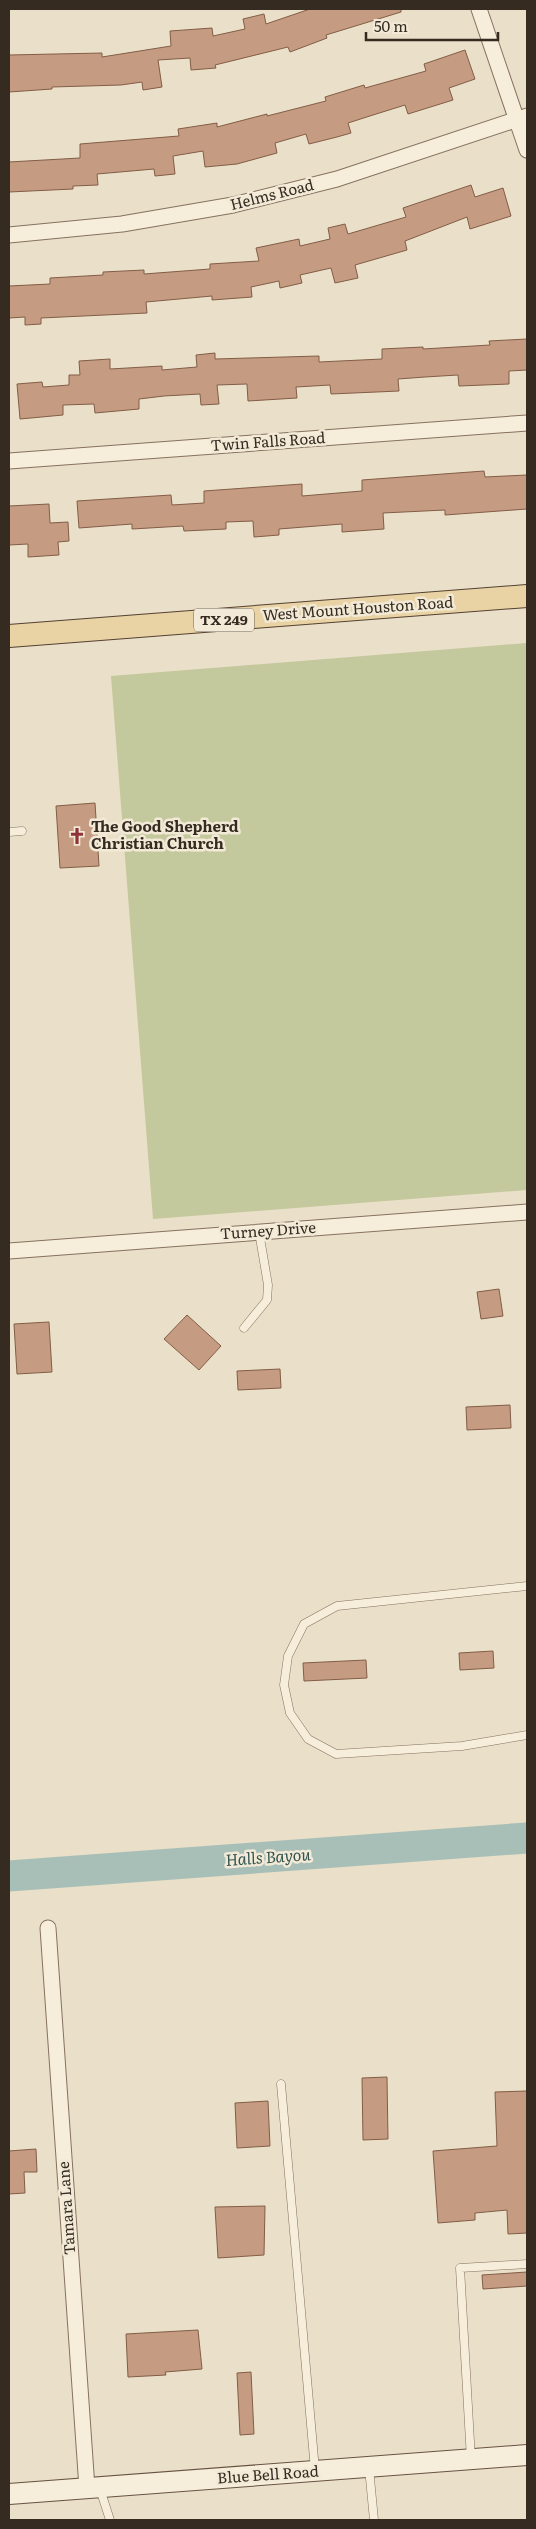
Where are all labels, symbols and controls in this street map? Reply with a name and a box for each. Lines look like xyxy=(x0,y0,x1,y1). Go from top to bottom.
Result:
scale bar xyxy=(366,10,498,42)
text: 50 m xyxy=(374,14,408,37)
street label: Helms Road xyxy=(227,172,316,215)
street label: Twin Falls Road xyxy=(210,425,326,456)
street label: West Mount Houston Road xyxy=(262,589,454,626)
road number: TX 249 xyxy=(194,608,254,632)
place label: The Good Shepherd Christian Church xyxy=(91,814,239,854)
church icon: The Good Shepherd Christian Church xyxy=(67,826,87,846)
street label: Turney Drive xyxy=(219,1215,317,1244)
water label: Halls Bayou xyxy=(225,1841,312,1871)
street label: Tamara Lane xyxy=(51,2160,80,2256)
street label: Blue Bell Road xyxy=(216,2458,320,2489)

